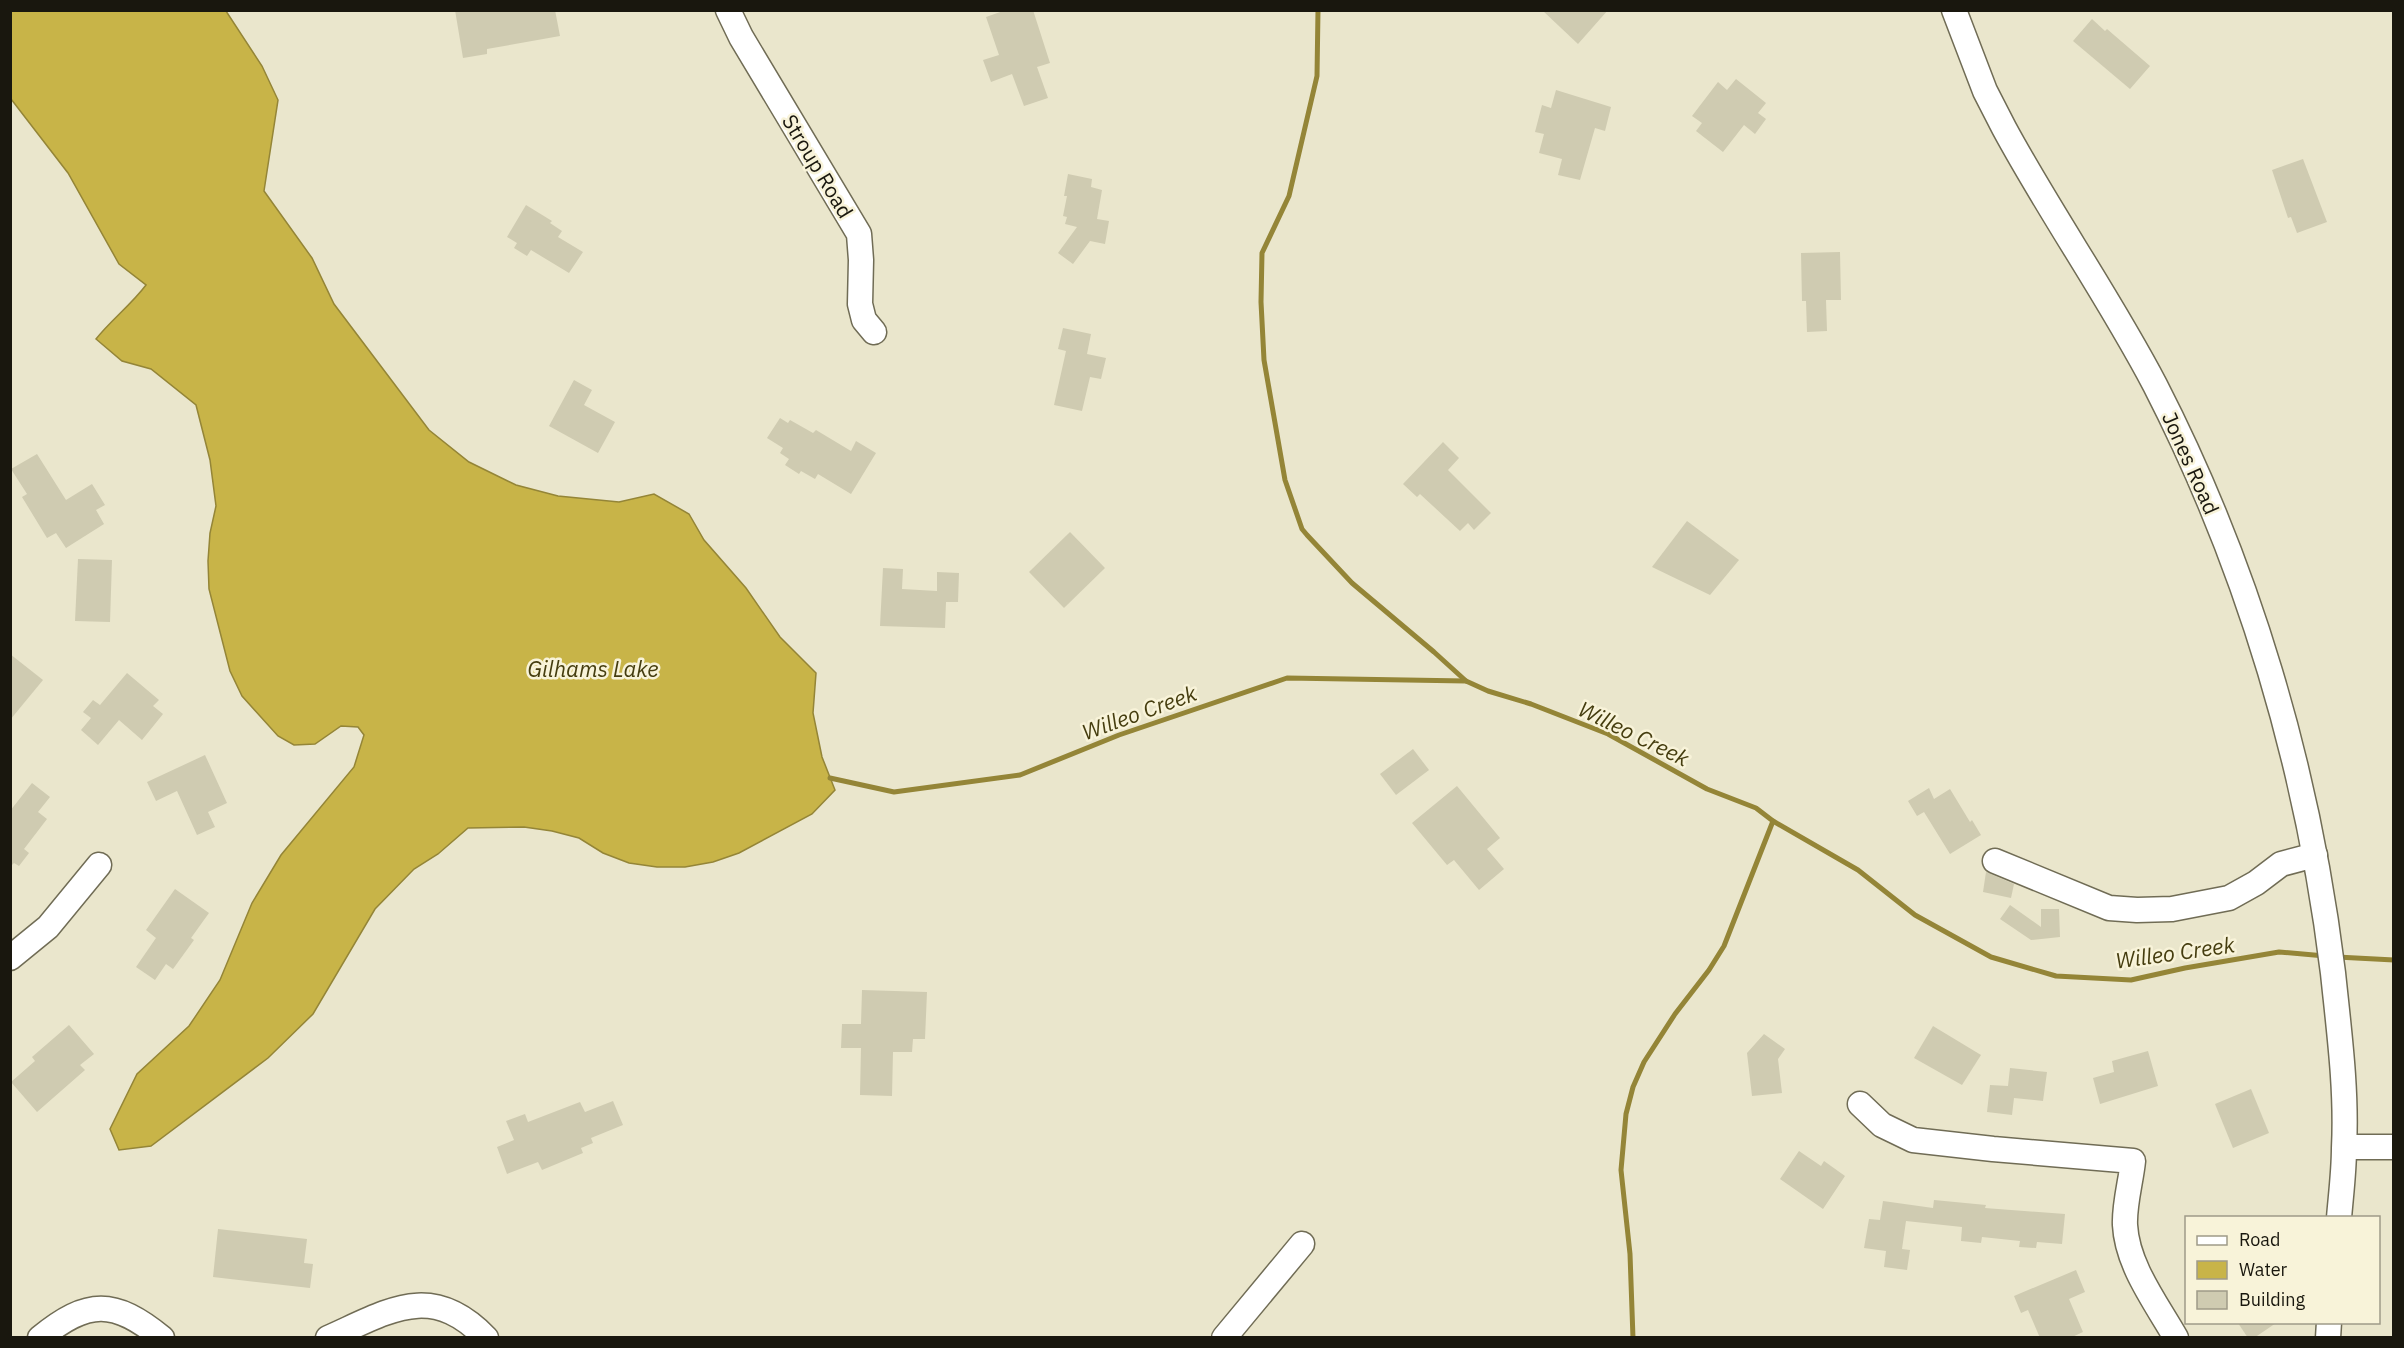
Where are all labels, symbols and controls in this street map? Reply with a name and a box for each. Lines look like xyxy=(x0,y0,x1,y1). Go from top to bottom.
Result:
street label: Stroup Road xyxy=(776,109,860,223)
street label: Jones Road xyxy=(2156,407,2226,519)
water label: Gilhams Lake xyxy=(528,654,659,683)
water label: Willeo Creek xyxy=(1078,678,1201,746)
water label: Willeo Creek xyxy=(1574,694,1695,773)
water label: Willeo Creek xyxy=(2114,929,2237,975)
legend xyxy=(2185,1216,2380,1324)
text: Road xyxy=(2239,1228,2280,1251)
text: Water xyxy=(2239,1258,2288,1281)
text: Building xyxy=(2239,1288,2306,1311)

